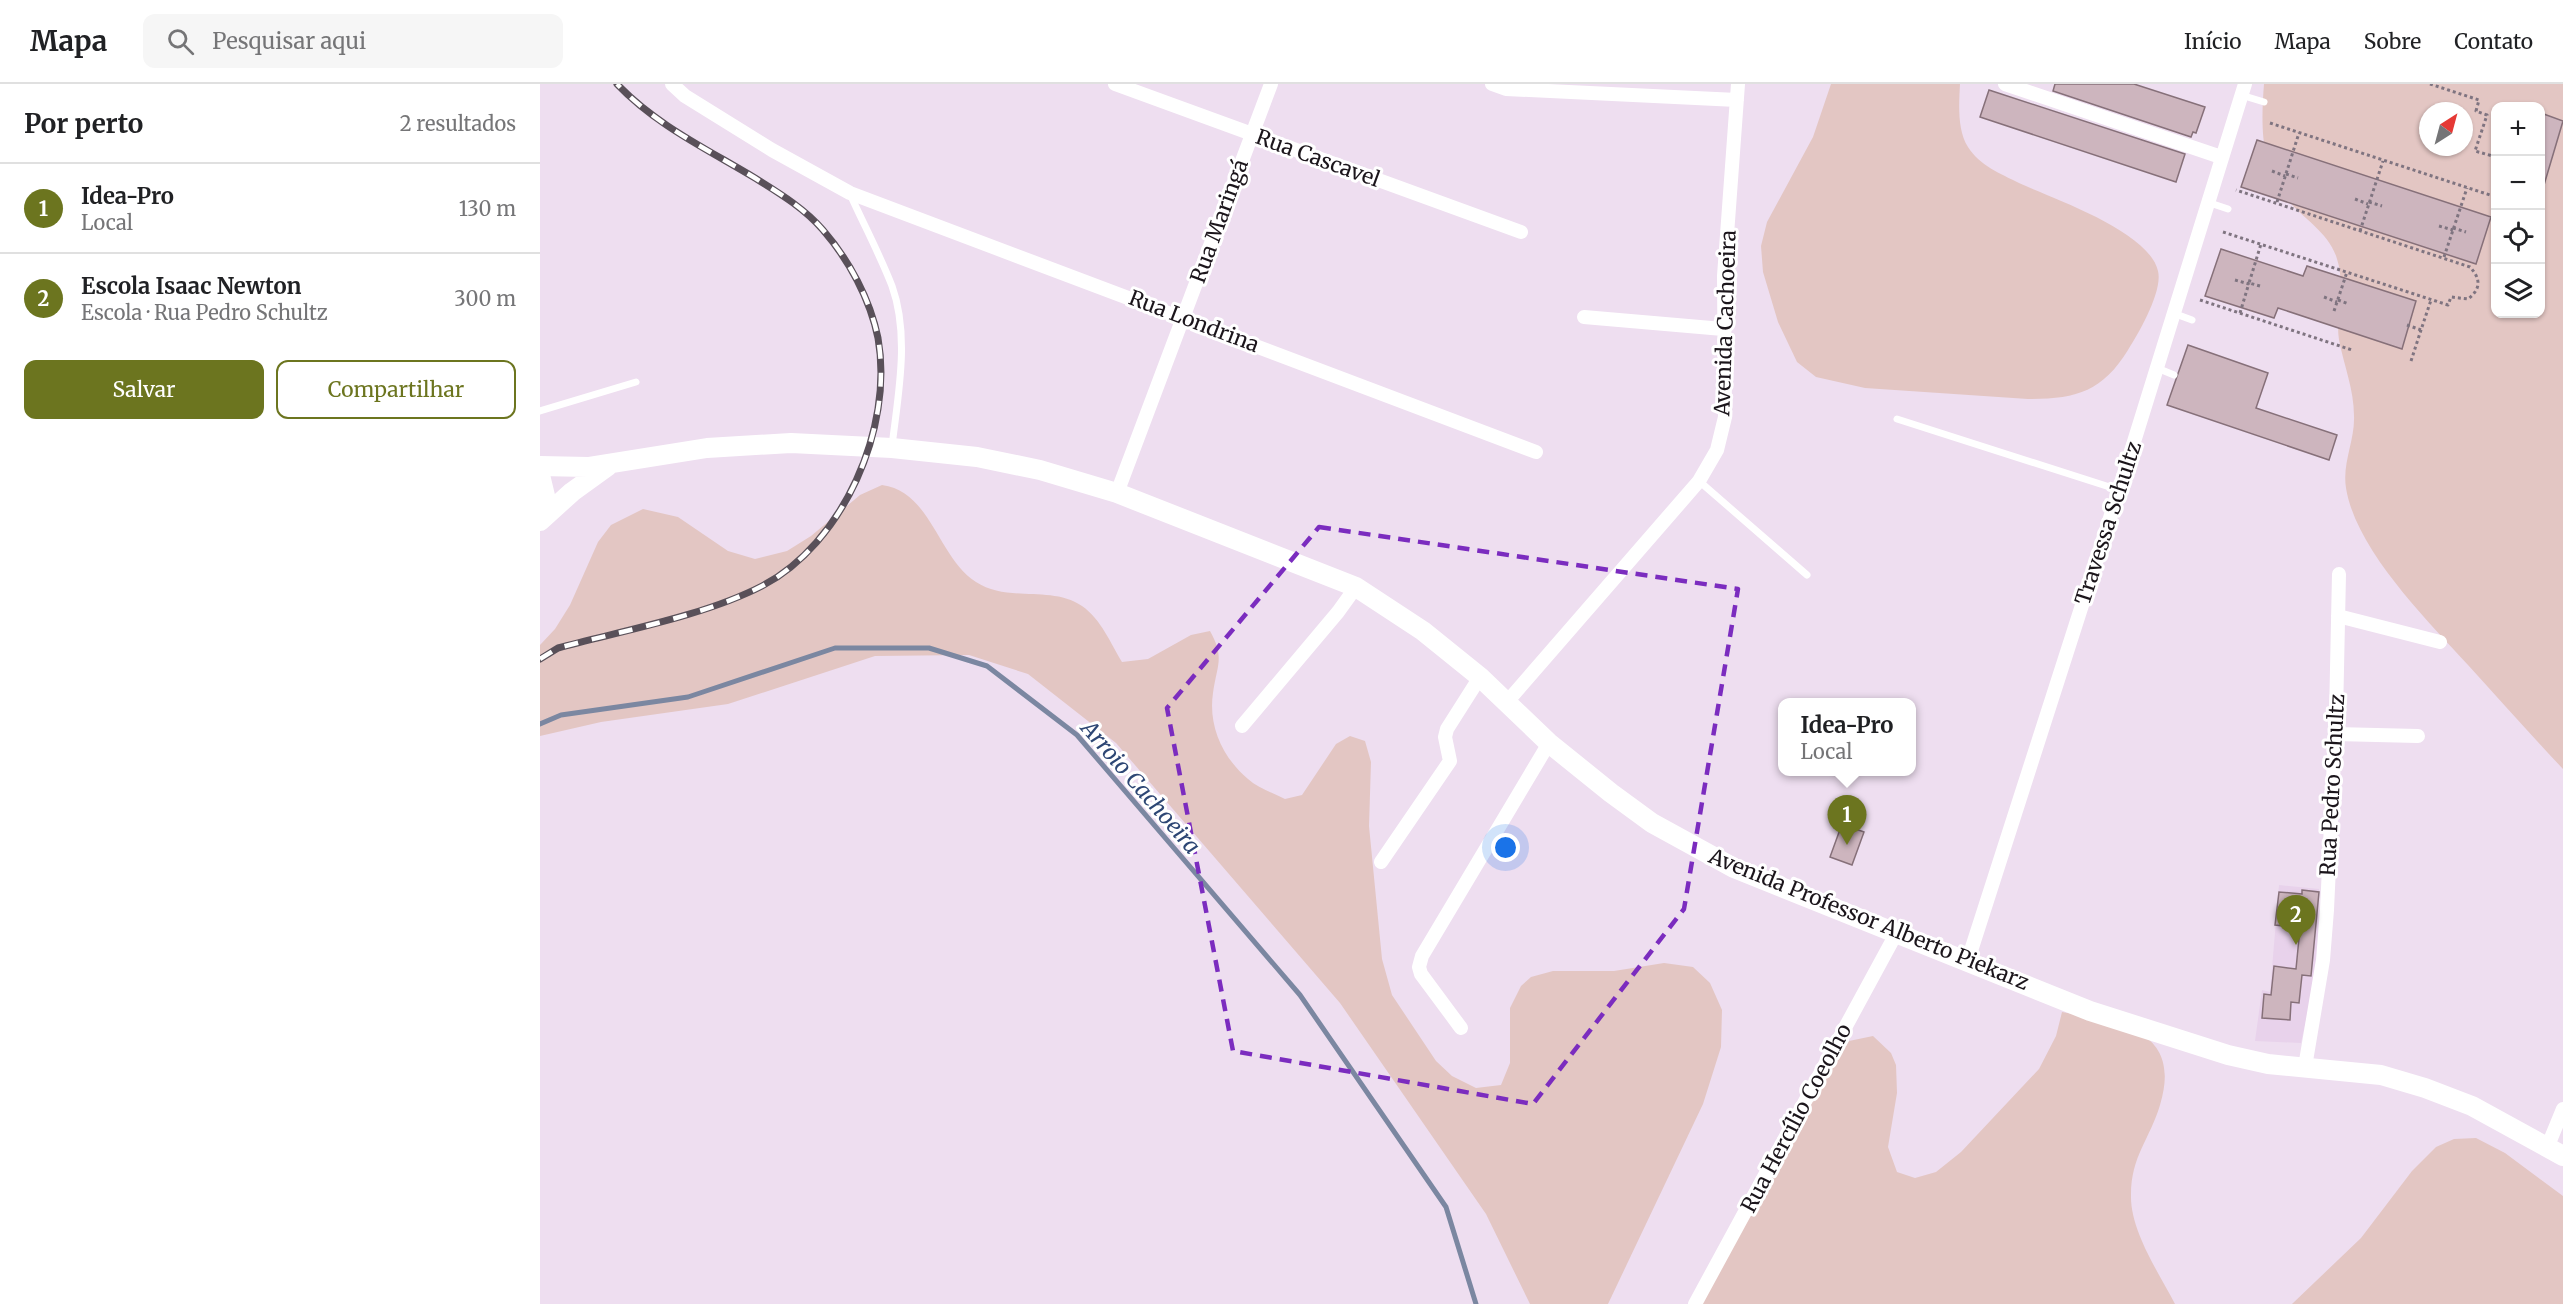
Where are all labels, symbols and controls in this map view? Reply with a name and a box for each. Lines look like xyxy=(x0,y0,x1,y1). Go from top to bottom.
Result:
search box xyxy=(143,14,563,68)
text: Mapa xyxy=(30,23,107,59)
icon: search xyxy=(164,25,197,58)
text: Pesquisar aqui xyxy=(212,27,366,55)
text: Início xyxy=(2184,28,2242,55)
text: Mapa xyxy=(2275,28,2331,55)
text: Sobre xyxy=(2364,28,2421,55)
text: Contato xyxy=(2454,28,2533,55)
north arrow xyxy=(2419,102,2473,156)
map controls xyxy=(2491,102,2545,318)
button: + xyxy=(2491,102,2545,156)
text: Por perto xyxy=(24,107,143,140)
text: 2 resultados xyxy=(400,111,516,136)
street label: Rua Cascavel xyxy=(1252,123,1384,193)
street label: Rua Maringá xyxy=(1184,155,1254,287)
button: − xyxy=(2491,156,2545,210)
text: Idea-Pro xyxy=(81,182,174,210)
text: 1 xyxy=(39,196,48,221)
text: 130 m xyxy=(459,196,516,221)
text: Local xyxy=(81,210,133,235)
button: locate xyxy=(2491,210,2545,264)
street label: Avenida Cachoeira xyxy=(1708,229,1742,418)
button: layers xyxy=(2491,264,2545,318)
text: Escola Isaac Newton xyxy=(81,272,301,300)
street label: Rua Londrina xyxy=(1125,284,1263,358)
text: 2 xyxy=(38,286,49,311)
text: 300 m xyxy=(454,286,516,311)
text: Escola · Rua Pedro Schultz xyxy=(81,300,328,325)
button: Salvar xyxy=(24,360,264,419)
button: Compartilhar xyxy=(276,360,516,419)
street label: Travessa Schultz xyxy=(2069,438,2147,608)
street label: Rua Pedro Schultz xyxy=(2314,693,2350,877)
popup xyxy=(1778,698,1916,776)
text: Idea-Pro xyxy=(1801,711,1893,739)
water label: Arroio Cachoeira xyxy=(1074,713,1206,859)
text: Local xyxy=(1801,739,1852,764)
pin: 1 xyxy=(1828,796,1866,845)
your location xyxy=(1491,833,1520,862)
street label: Avenida Professor Alberto Piekarz xyxy=(1704,842,2033,996)
pin: 2 xyxy=(2276,896,2316,945)
street label: Rua Hercílio Coeolho xyxy=(1735,1019,1857,1217)

